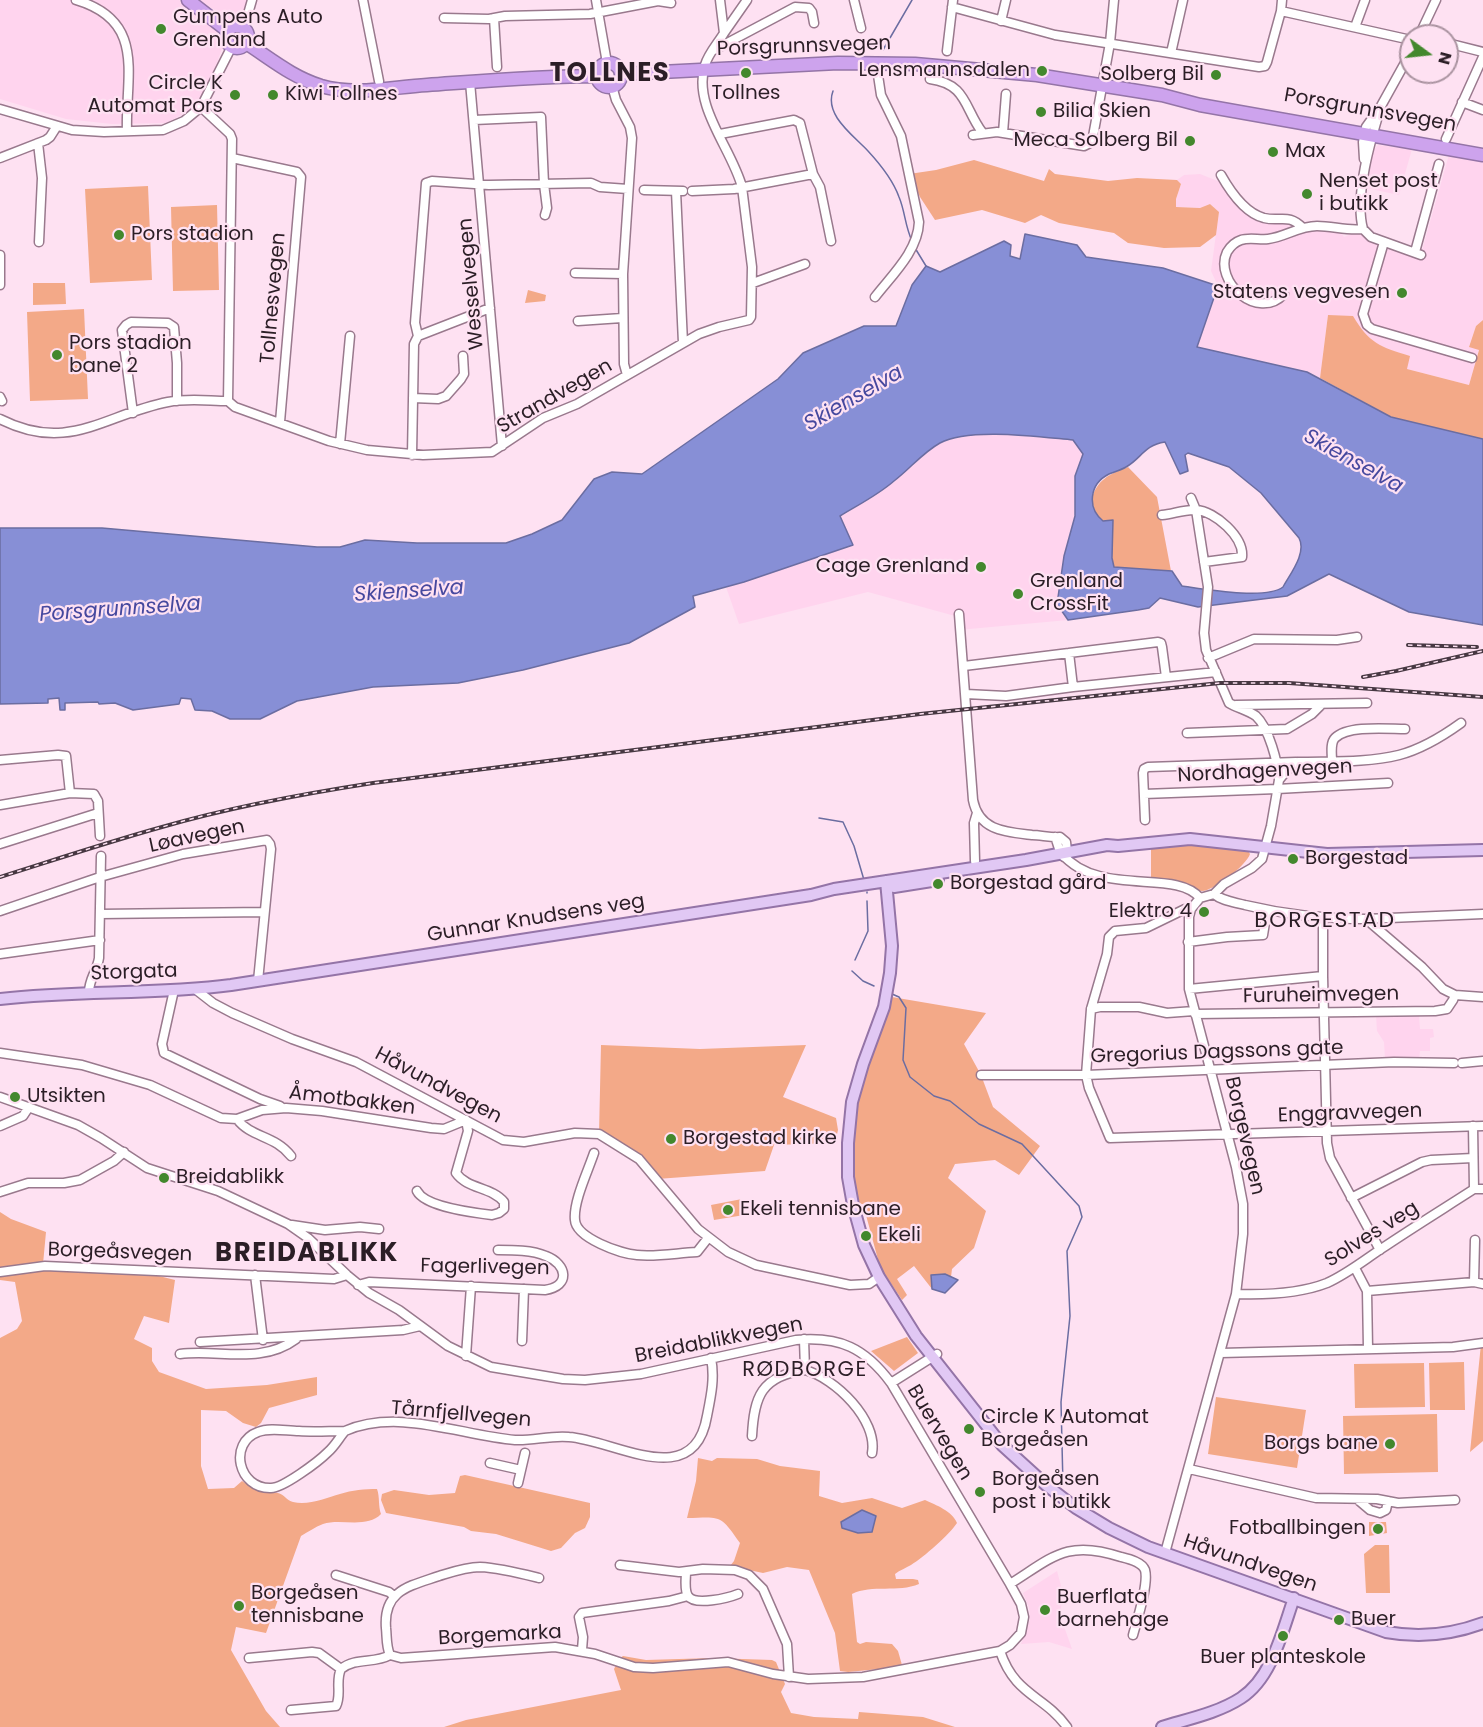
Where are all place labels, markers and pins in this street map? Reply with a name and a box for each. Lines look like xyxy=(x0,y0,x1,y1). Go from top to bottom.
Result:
place label: Gumpens Auto Grenland xyxy=(173,6,323,53)
marker: Gumpens Auto Grenland xyxy=(154,22,168,36)
place label: Lensmannsdalen xyxy=(858,59,1030,83)
place label: Solberg Bil xyxy=(1100,63,1204,87)
marker: Lensmannsdalen xyxy=(1035,64,1049,78)
marker: Tollnes xyxy=(739,66,753,80)
marker: Solberg Bil xyxy=(1209,68,1223,82)
place label: Circle K Automat Pors xyxy=(88,72,223,119)
place label: Tollnes xyxy=(711,82,781,106)
place label: Kiwi Tollnes xyxy=(285,83,398,107)
marker: Circle K Automat Pors xyxy=(228,88,242,102)
marker: Kiwi Tollnes xyxy=(266,88,280,102)
place label: Bilia Skien xyxy=(1053,100,1151,124)
marker: Bilia Skien xyxy=(1034,105,1048,119)
place label: Meca Solberg Bil xyxy=(1014,129,1178,153)
marker: Meca Solberg Bil xyxy=(1183,134,1197,148)
place label: Max xyxy=(1285,140,1325,164)
marker: Max xyxy=(1266,145,1280,159)
place label: Nenset post i butikk xyxy=(1319,170,1438,217)
marker: Nenset post i butikk xyxy=(1300,187,1314,201)
place label: Pors stadion xyxy=(131,223,254,247)
marker: Pors stadion xyxy=(112,228,126,242)
place label: Statens vegvesen xyxy=(1213,281,1390,305)
marker: Statens vegvesen xyxy=(1395,286,1409,300)
place label: Pors stadion bane 2 xyxy=(69,332,192,379)
marker: Pors stadion bane 2 xyxy=(50,348,64,362)
place label: Cage Grenland xyxy=(816,555,969,579)
marker: Cage Grenland xyxy=(974,560,988,574)
place label: Grenland CrossFit xyxy=(1030,570,1123,617)
marker: Grenland CrossFit xyxy=(1011,587,1025,601)
place label: Borgestad xyxy=(1305,847,1408,871)
marker: Borgestad xyxy=(1286,852,1300,866)
place label: Borgestad gård xyxy=(950,872,1107,896)
marker: Borgestad gård xyxy=(931,877,945,891)
place label: Elektro 4 xyxy=(1109,900,1192,924)
marker: Elektro 4 xyxy=(1197,905,1211,919)
place label: Utsikten xyxy=(27,1085,106,1109)
marker: Utsikten xyxy=(8,1090,22,1104)
place label: Borgestad kirke xyxy=(683,1127,837,1151)
marker: Borgestad kirke xyxy=(664,1132,678,1146)
place label: Breidablikk xyxy=(176,1166,284,1190)
marker: Breidablikk xyxy=(157,1171,171,1185)
place label: Ekeli tennisbane xyxy=(740,1198,901,1222)
marker: Ekeli tennisbane xyxy=(721,1203,735,1217)
place label: Ekeli xyxy=(878,1224,921,1248)
marker: Ekeli xyxy=(859,1229,873,1243)
place label: Circle K Automat Borgeåsen xyxy=(981,1406,1149,1453)
marker: Circle K Automat Borgeåsen xyxy=(962,1422,976,1436)
place label: Borgs bane xyxy=(1264,1432,1378,1456)
marker: Borgs bane xyxy=(1383,1437,1397,1451)
place label: Borgeåsen post i butikk xyxy=(992,1468,1111,1515)
marker: Borgeåsen post i butikk xyxy=(973,1485,987,1499)
place label: Fotballbingen xyxy=(1229,1517,1366,1541)
marker: Fotballbingen xyxy=(1371,1522,1385,1536)
place label: Borgeåsen tennisbane xyxy=(251,1582,364,1629)
place label: Buerflata barnehage xyxy=(1057,1586,1169,1633)
marker: Borgeåsen tennisbane xyxy=(232,1599,246,1613)
marker: Buerflata barnehage xyxy=(1038,1603,1052,1617)
place label: Buer xyxy=(1351,1608,1396,1632)
marker: Buer xyxy=(1332,1613,1346,1627)
marker: Buer planteskole xyxy=(1276,1629,1290,1643)
place label: Buer planteskole xyxy=(1200,1646,1366,1670)

